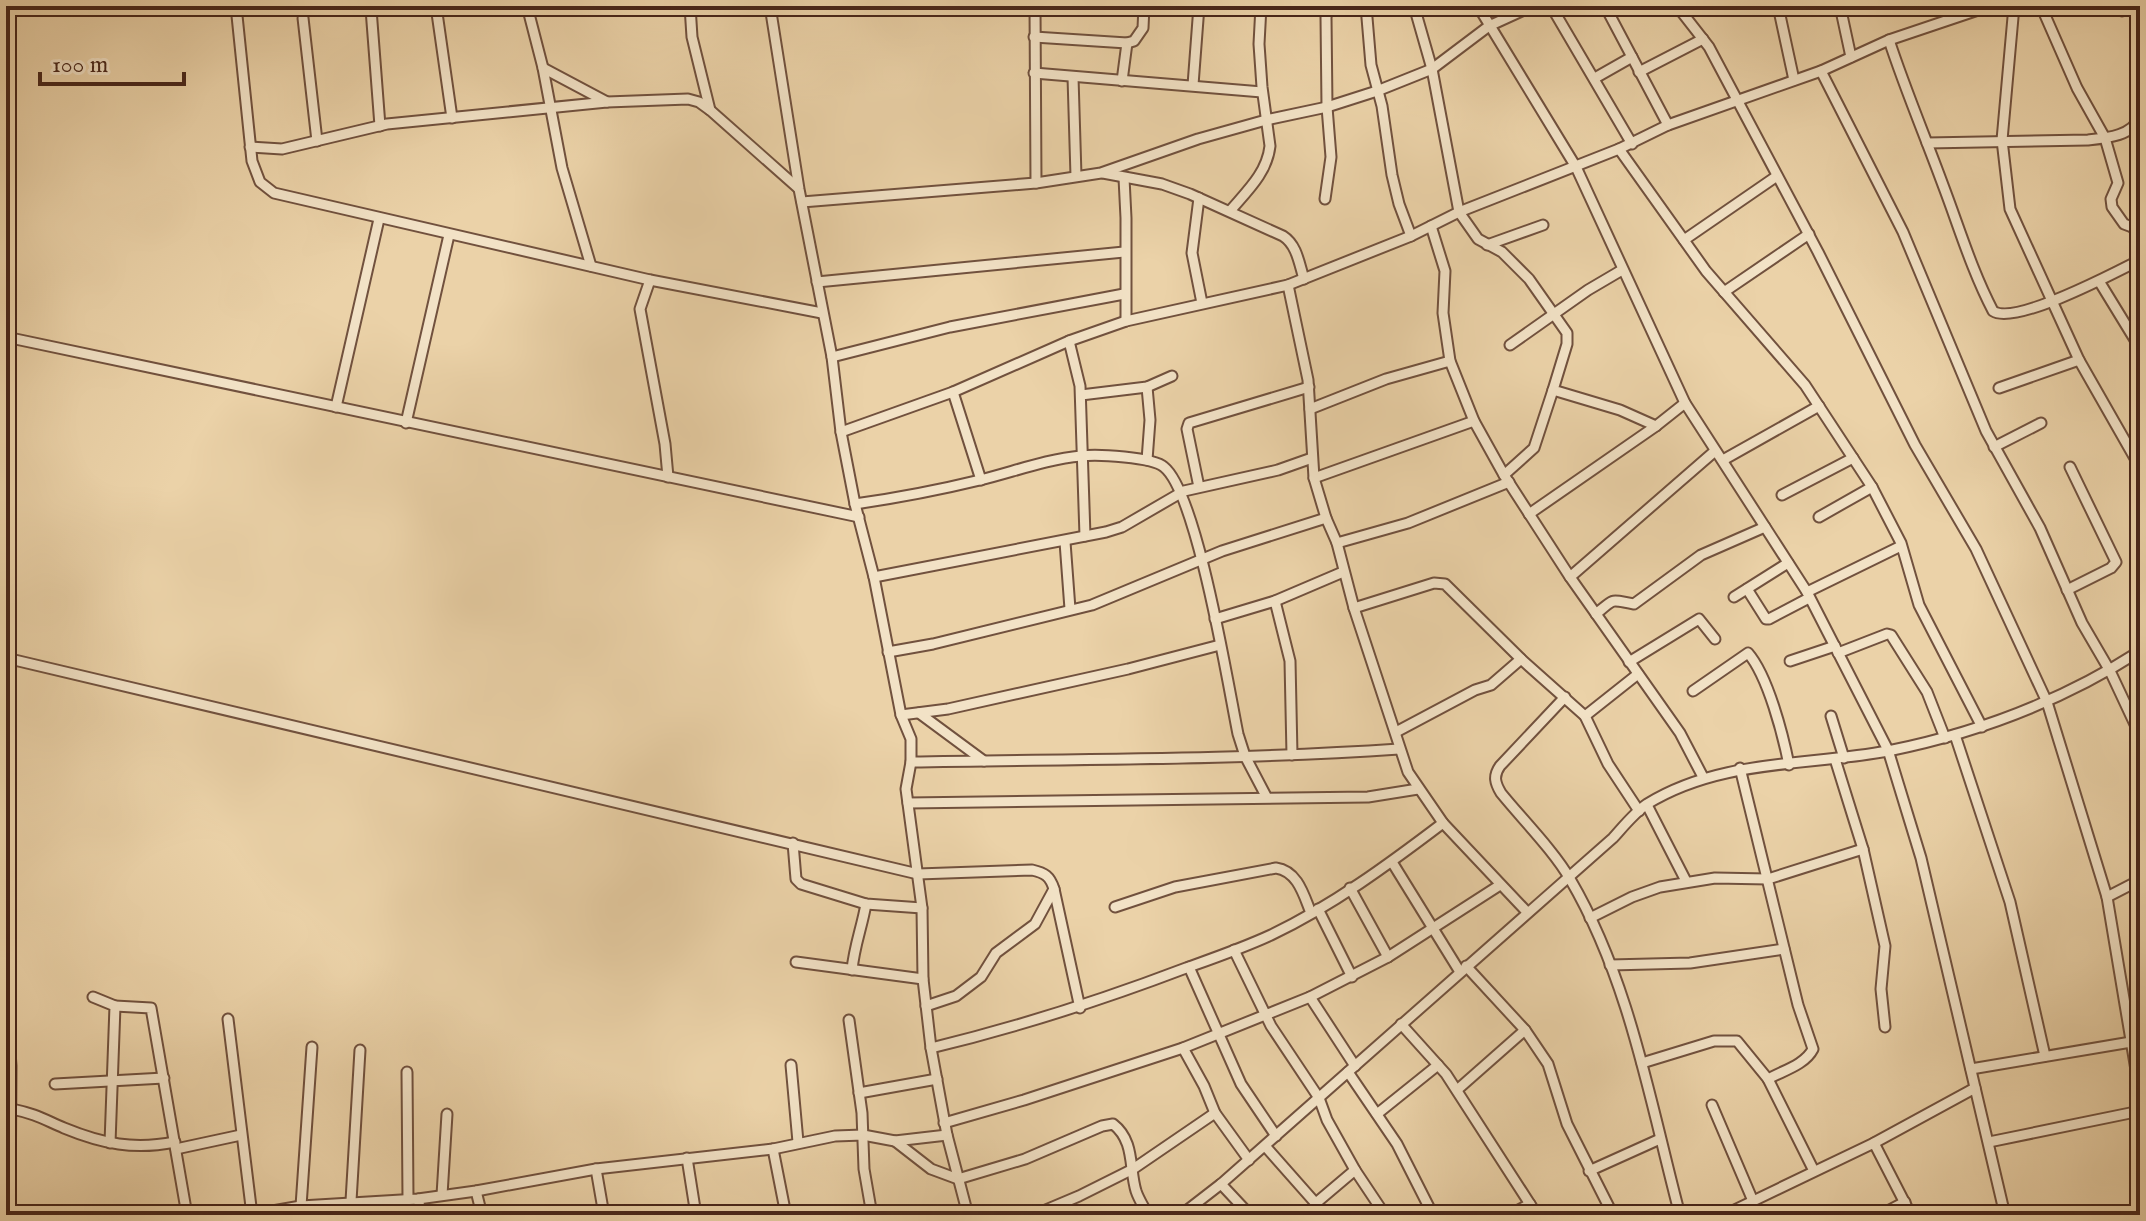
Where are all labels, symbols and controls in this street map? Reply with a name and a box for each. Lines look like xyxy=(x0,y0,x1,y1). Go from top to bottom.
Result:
scale bar xyxy=(40,36,184,86)
text: 100 m xyxy=(52,50,108,81)

